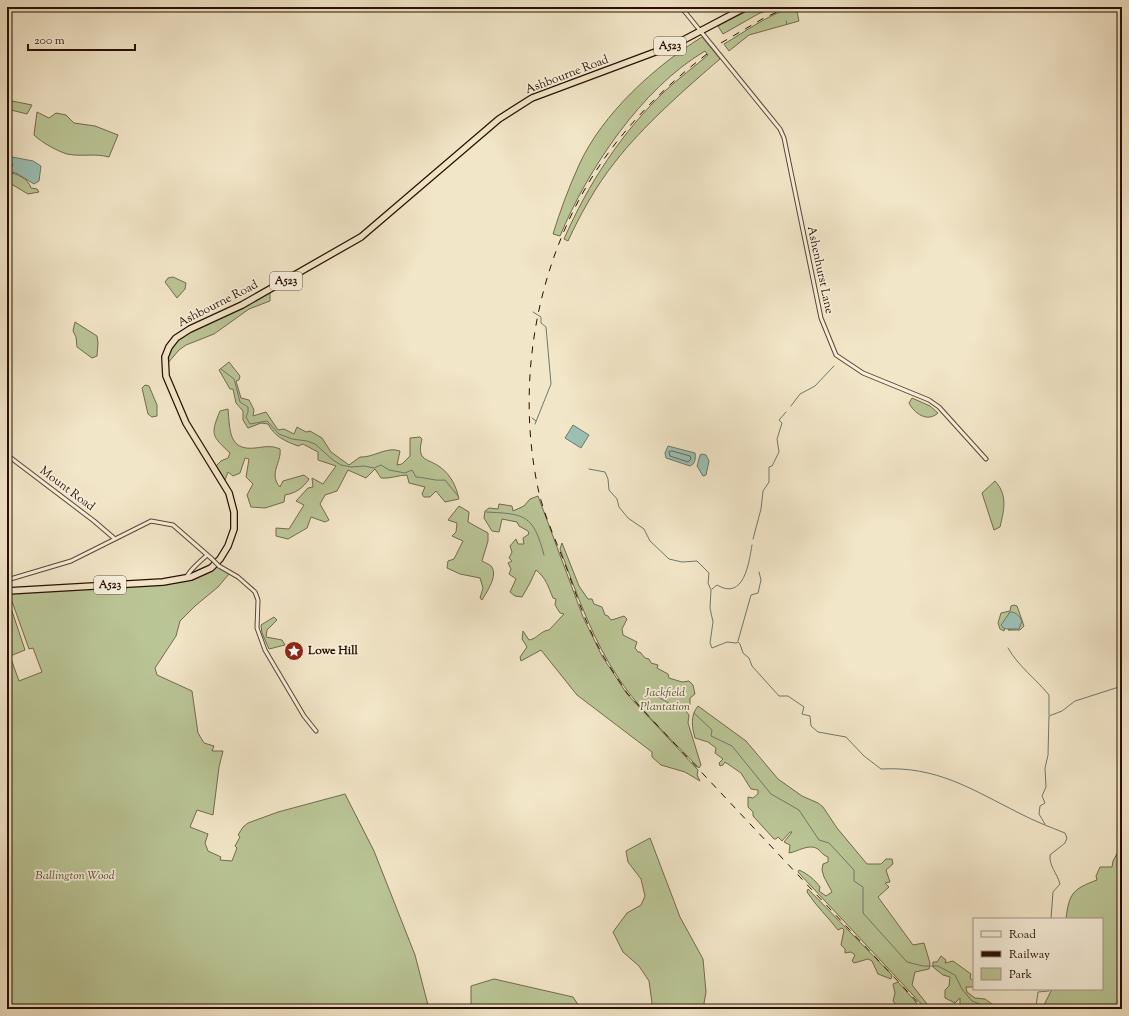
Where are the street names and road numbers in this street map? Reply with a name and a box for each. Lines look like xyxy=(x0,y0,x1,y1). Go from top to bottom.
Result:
road number: A523 xyxy=(654,37,686,55)
street label: Ashbourne Road xyxy=(523,51,612,99)
street label: Ashenhurst Lane xyxy=(802,225,838,316)
road number: A523 xyxy=(270,272,302,290)
street label: Ashbourne Road xyxy=(175,276,261,332)
street label: Mount Road xyxy=(36,462,99,516)
road number: A523 xyxy=(94,576,126,594)

